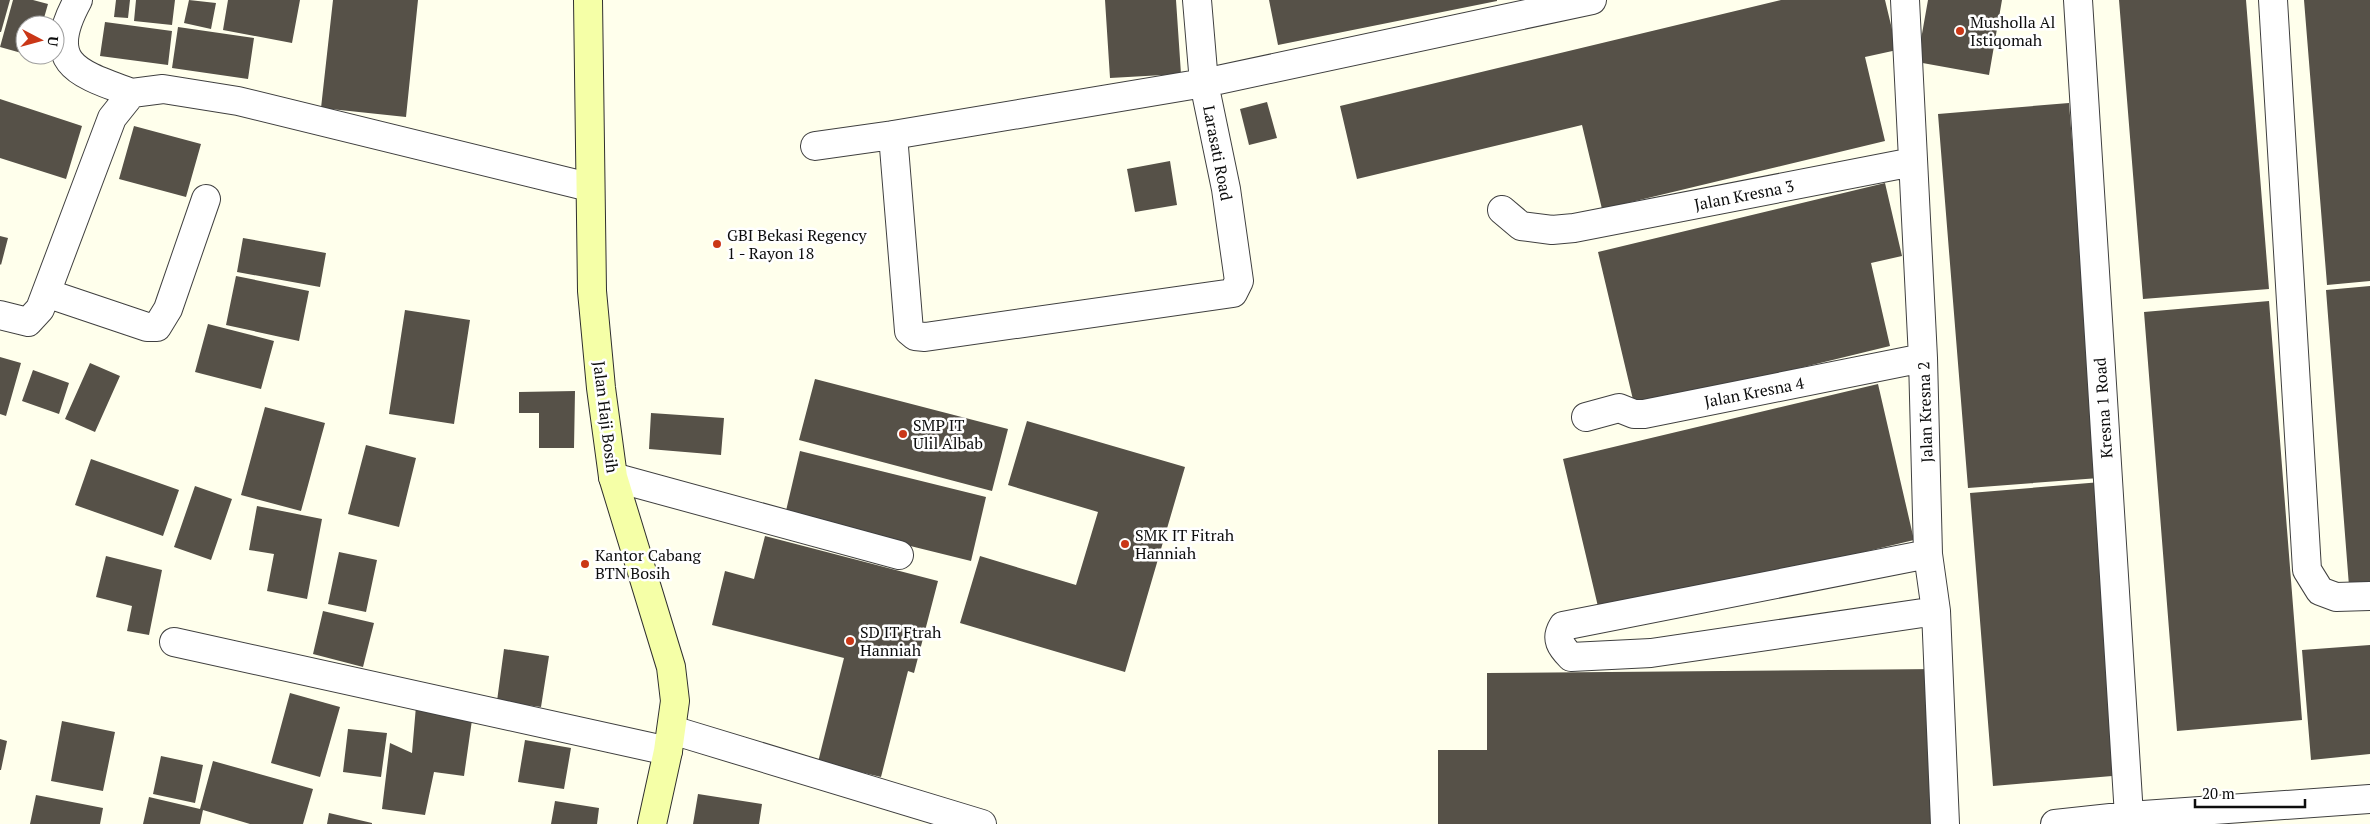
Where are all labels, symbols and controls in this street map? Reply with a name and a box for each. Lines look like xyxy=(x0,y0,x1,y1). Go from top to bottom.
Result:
place label: Musholla Al Istiqomah xyxy=(1970,11,2055,51)
north arrow xyxy=(15,15,65,65)
marker: Musholla Al Istiqomah xyxy=(1954,25,1966,37)
text: U xyxy=(43,35,63,47)
street label: Larasati Road xyxy=(1198,104,1238,203)
street label: Jalan Kresna 3 xyxy=(1692,175,1796,215)
place label: GBI Bekasi Regency 1 - Rayon 18 xyxy=(727,224,868,264)
marker: GBI Bekasi Regency 1 - Rayon 18 xyxy=(711,238,723,250)
street label: Kresna 1 Road xyxy=(2088,357,2117,459)
street label: Jalan Haji Bosih xyxy=(588,360,624,475)
street label: Jalan Kresna 2 xyxy=(1912,361,1938,463)
street label: Jalan Kresna 4 xyxy=(1702,371,1806,412)
place label: SMP IT Ulil Albab xyxy=(913,414,983,454)
marker: SMP IT Ulil Albab xyxy=(897,428,909,440)
place label: SMK IT Fitrah Hanniah xyxy=(1135,524,1235,564)
marker: SMK IT Fitrah Hanniah xyxy=(1119,538,1131,550)
place label: Kantor Cabang BTN Bosih xyxy=(595,544,701,584)
marker: Kantor Cabang BTN Bosih xyxy=(579,558,591,570)
place label: SD IT Ftrah Hanniah xyxy=(860,621,942,661)
marker: SD IT Ftrah Hanniah xyxy=(844,635,856,647)
scale bar xyxy=(2195,776,2305,808)
text: 20 m xyxy=(2202,783,2235,803)

